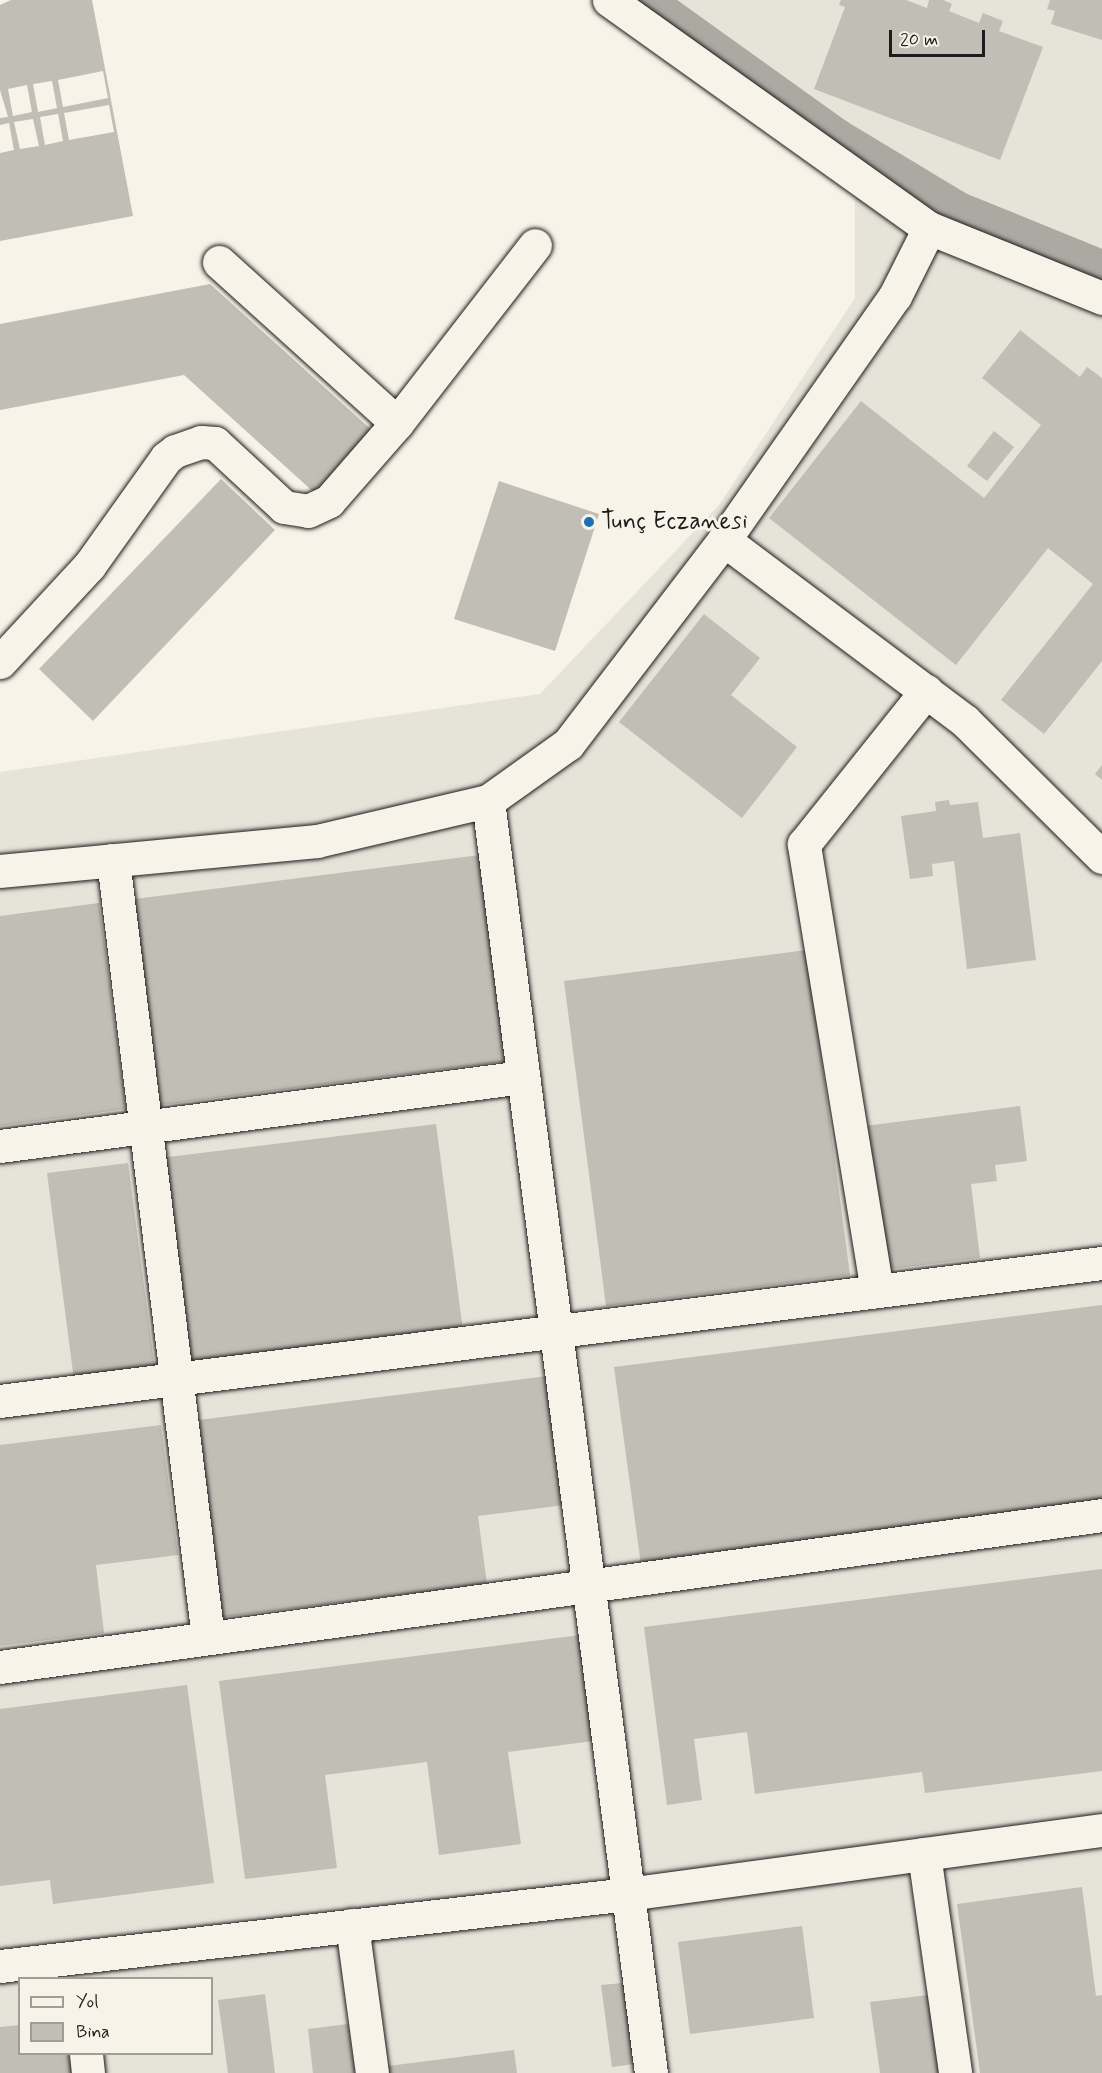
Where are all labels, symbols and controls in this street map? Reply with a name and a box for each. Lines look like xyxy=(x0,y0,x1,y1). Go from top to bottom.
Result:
scale bar xyxy=(892,18,988,56)
text: 20 m xyxy=(900,28,938,52)
place label: Tunç Eczanesi xyxy=(601,508,748,536)
marker: Tunç Eczanesi xyxy=(582,515,596,529)
legend xyxy=(18,1977,213,2055)
text: Yol xyxy=(76,1990,99,2014)
text: Bina xyxy=(76,2020,110,2044)

